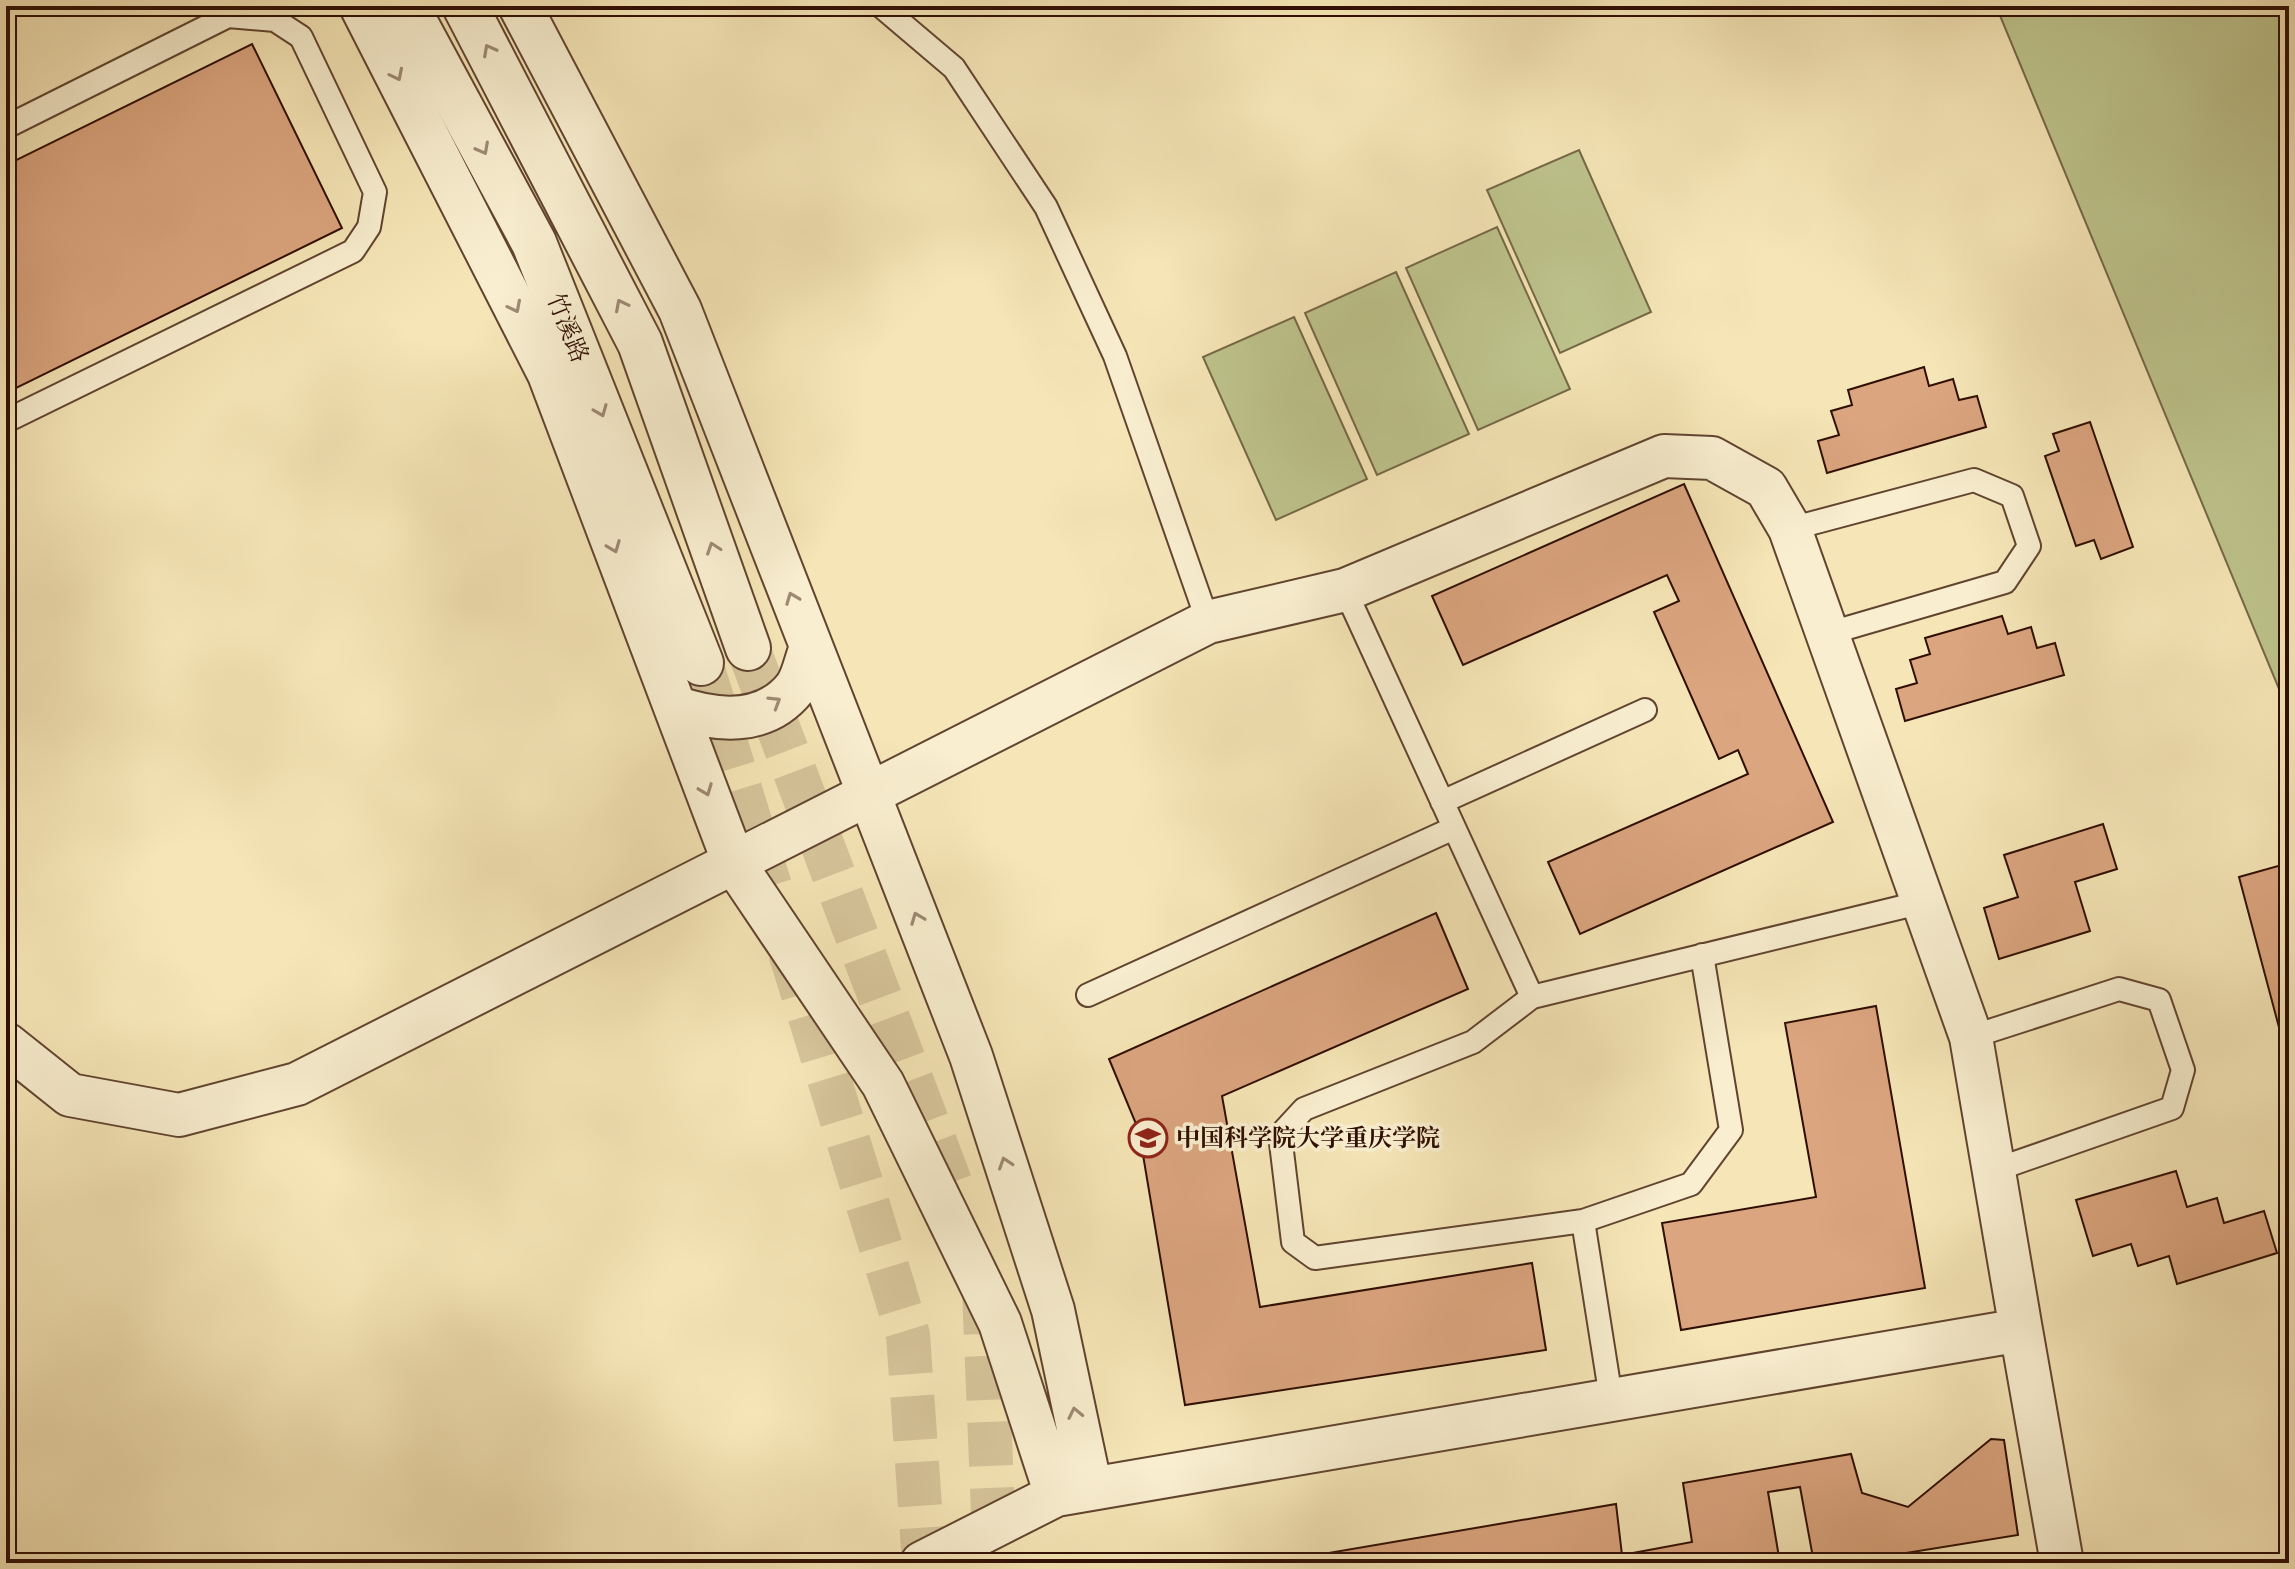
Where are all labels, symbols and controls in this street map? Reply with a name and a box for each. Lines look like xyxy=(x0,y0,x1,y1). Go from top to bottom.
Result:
one-way arrow xyxy=(483,43,498,58)
one-way arrow xyxy=(387,67,402,82)
one-way arrow xyxy=(474,140,489,155)
street label: 竹溪路 xyxy=(540,289,594,367)
one-way arrow xyxy=(505,299,521,313)
one-way arrow xyxy=(616,299,631,314)
one-way arrow xyxy=(591,403,608,417)
one-way arrow xyxy=(604,539,621,553)
one-way arrow xyxy=(706,542,722,556)
one-way arrow xyxy=(785,592,802,606)
one-way arrow xyxy=(766,697,780,712)
one-way arrow xyxy=(696,782,713,796)
one-way arrow xyxy=(910,912,927,926)
school or university icon: 中国科学院大学重庆学院 xyxy=(1127,1117,1169,1159)
place label: 中国科学院大学重庆学院 xyxy=(1176,1124,1440,1154)
one-way arrow xyxy=(998,1156,1014,1170)
one-way arrow xyxy=(1067,1406,1084,1420)

